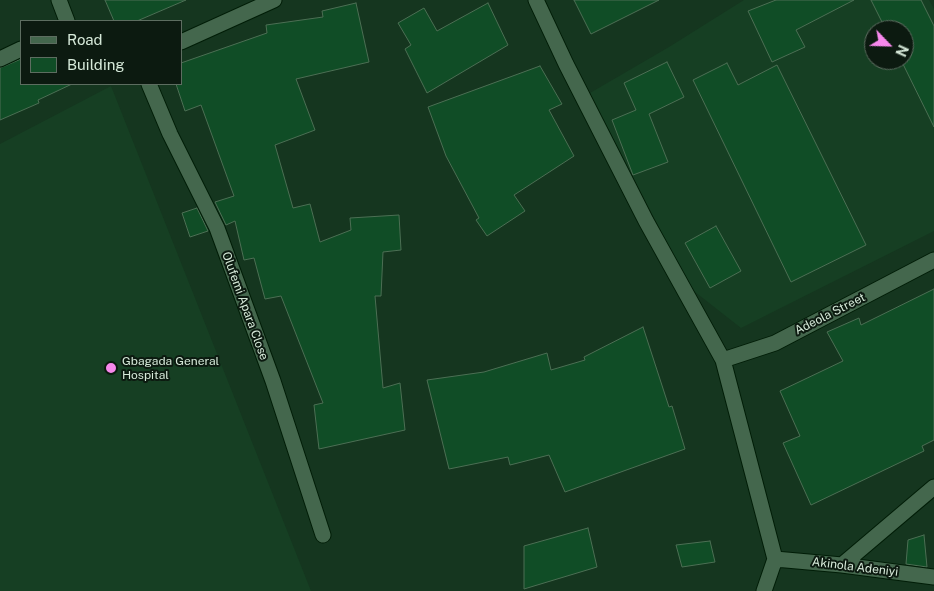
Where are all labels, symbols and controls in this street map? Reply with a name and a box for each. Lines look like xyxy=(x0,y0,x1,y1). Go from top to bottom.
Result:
legend xyxy=(20,20,182,85)
north arrow xyxy=(864,20,914,70)
text: Road xyxy=(67,31,103,48)
text: N xyxy=(892,42,911,59)
text: Building xyxy=(67,56,125,73)
street label: Olufemi Apara Close xyxy=(219,250,271,362)
street label: Adeola Street xyxy=(792,290,868,338)
place label: Gbagada General Hospital xyxy=(122,354,219,382)
marker: Gbagada General Hospital xyxy=(104,361,118,375)
street label: Akinola Adeniyi xyxy=(811,555,899,579)

